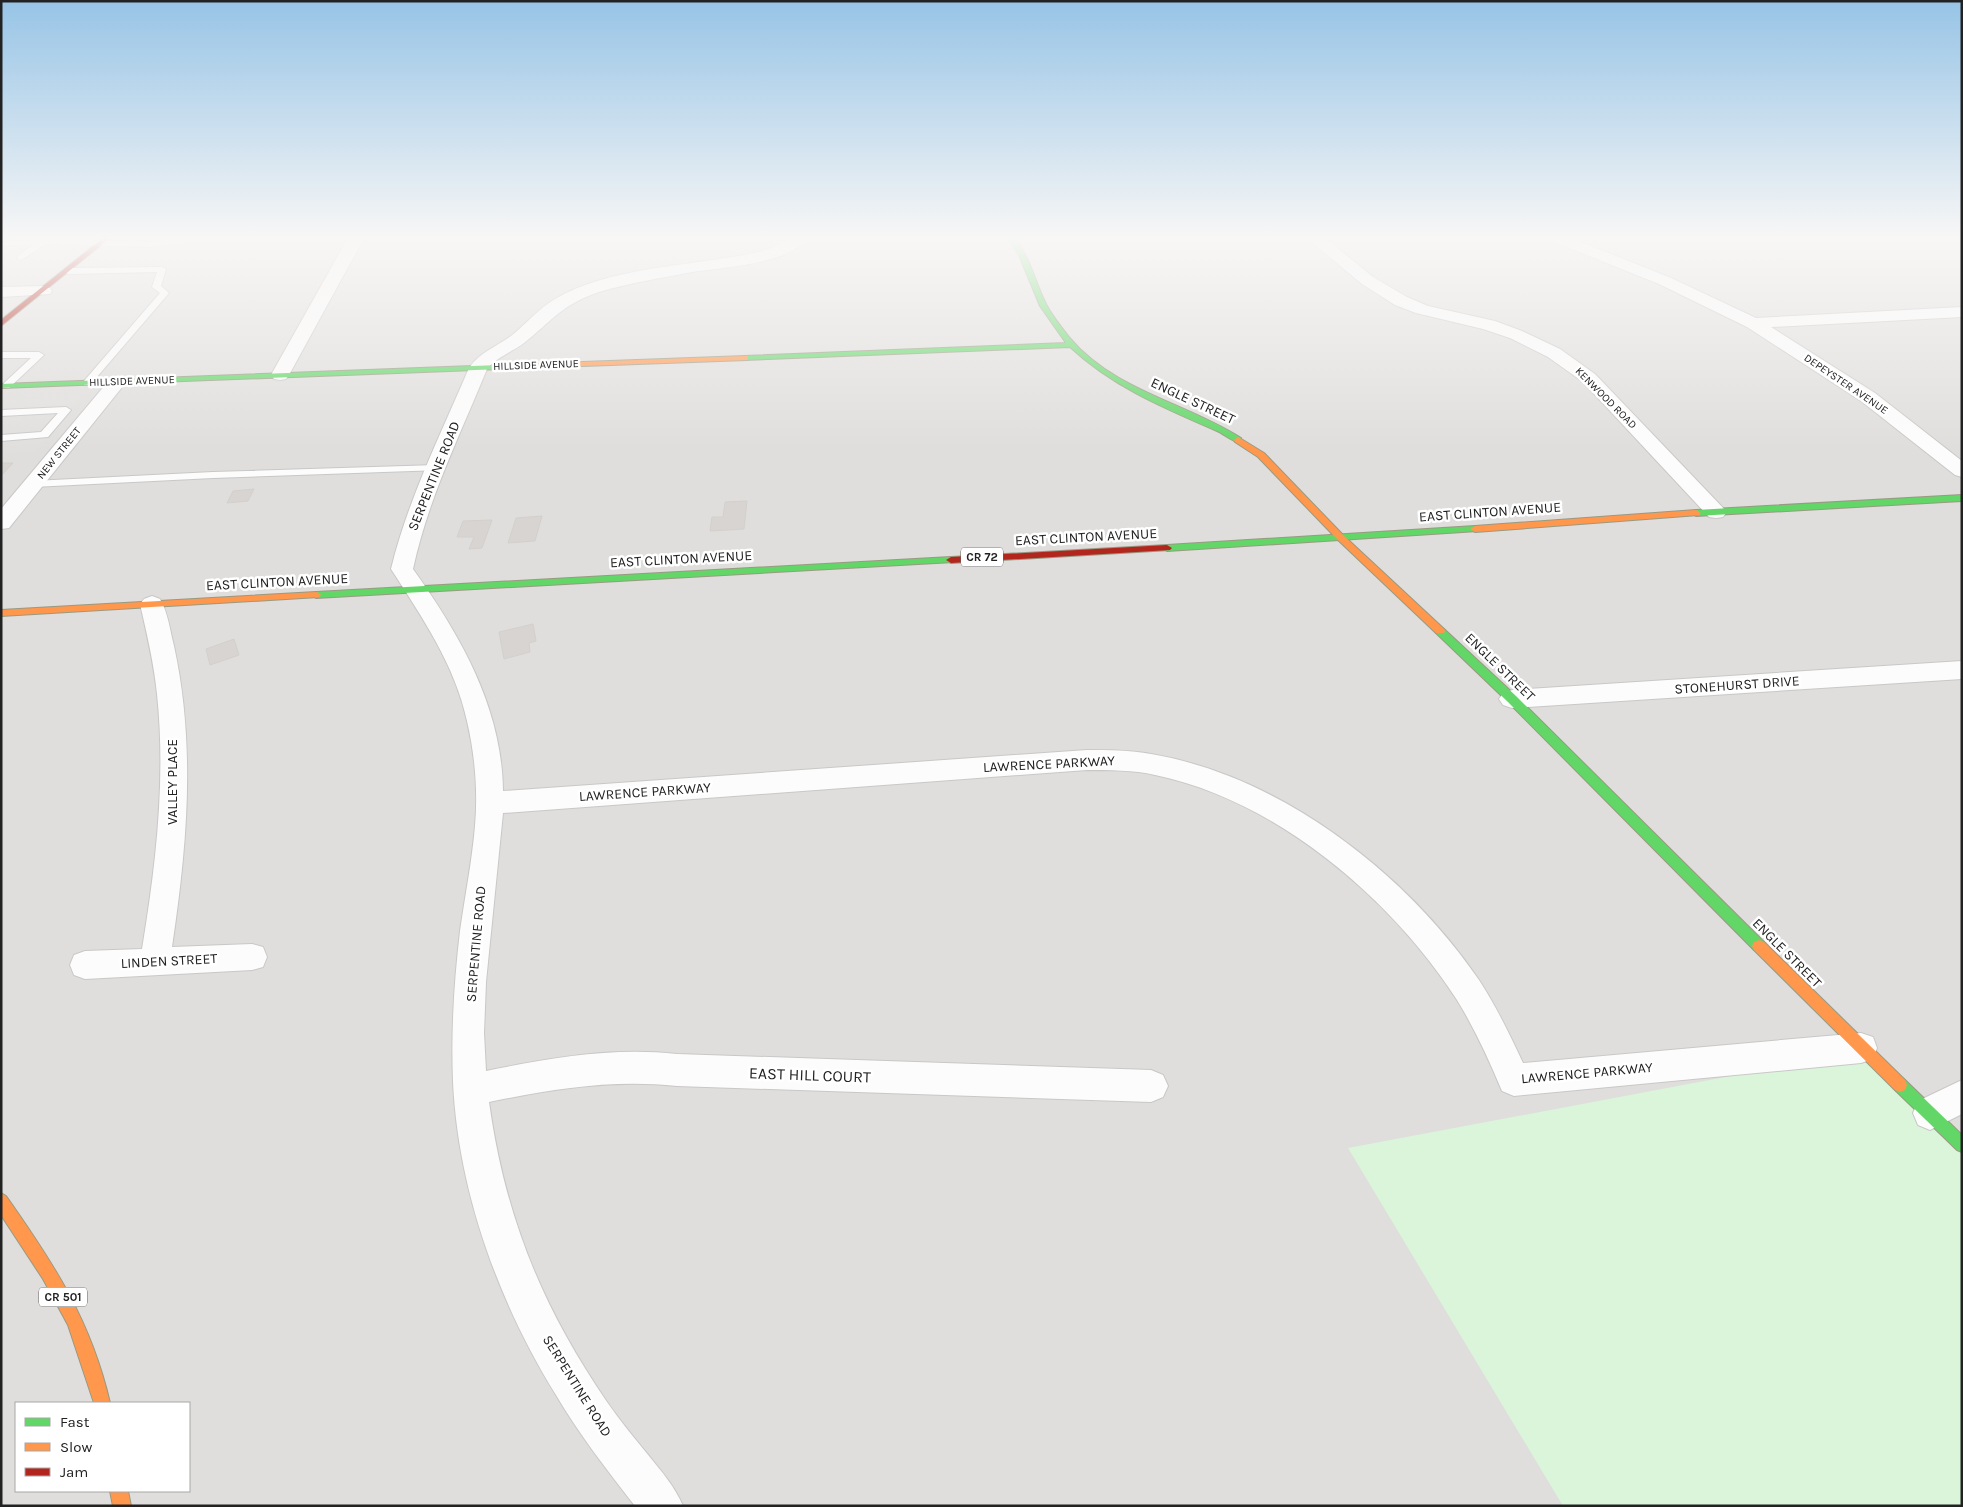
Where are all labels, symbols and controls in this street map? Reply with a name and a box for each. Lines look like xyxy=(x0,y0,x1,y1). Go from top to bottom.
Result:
street label: DEPEYSTER AVENUE xyxy=(1802,351,1890,417)
street label: HILLSIDE AVENUE xyxy=(493,357,579,373)
street label: KENWOOD ROAD xyxy=(1573,365,1639,431)
street label: HILLSIDE AVENUE xyxy=(89,373,175,389)
street label: ENGLE STREET xyxy=(1148,374,1238,428)
street label: SERPENTINE ROAD xyxy=(404,419,464,533)
street label: NEW STREET xyxy=(34,424,84,482)
street label: EAST CLINTON AVENUE xyxy=(1418,499,1562,525)
street label: EAST CLINTON AVENUE xyxy=(1015,525,1157,549)
street label: EAST CLINTON AVENUE xyxy=(610,547,752,571)
road number: CR 72 xyxy=(961,548,1003,566)
street label: EAST CLINTON AVENUE xyxy=(206,570,348,594)
street label: ENGLE STREET xyxy=(1461,629,1539,705)
street label: STONEHURST DRIVE xyxy=(1674,672,1800,698)
street label: VALLEY PLACE xyxy=(164,739,181,825)
street label: LAWRENCE PARKWAY xyxy=(983,752,1116,776)
street label: LAWRENCE PARKWAY xyxy=(578,779,712,805)
street label: SERPENTINE ROAD xyxy=(462,885,490,1003)
street label: ENGLE STREET xyxy=(1749,915,1825,991)
street label: LINDEN STREET xyxy=(120,950,218,972)
street label: LAWRENCE PARKWAY xyxy=(1520,1059,1654,1087)
street label: EAST HILL COURT xyxy=(749,1063,871,1087)
road number: CR 501 xyxy=(39,1288,87,1306)
street label: SERPENTINE ROAD xyxy=(539,1332,615,1440)
legend xyxy=(15,1402,190,1492)
text: Fast xyxy=(60,1413,90,1431)
text: Slow xyxy=(60,1438,92,1456)
text: Jam xyxy=(60,1463,88,1481)

